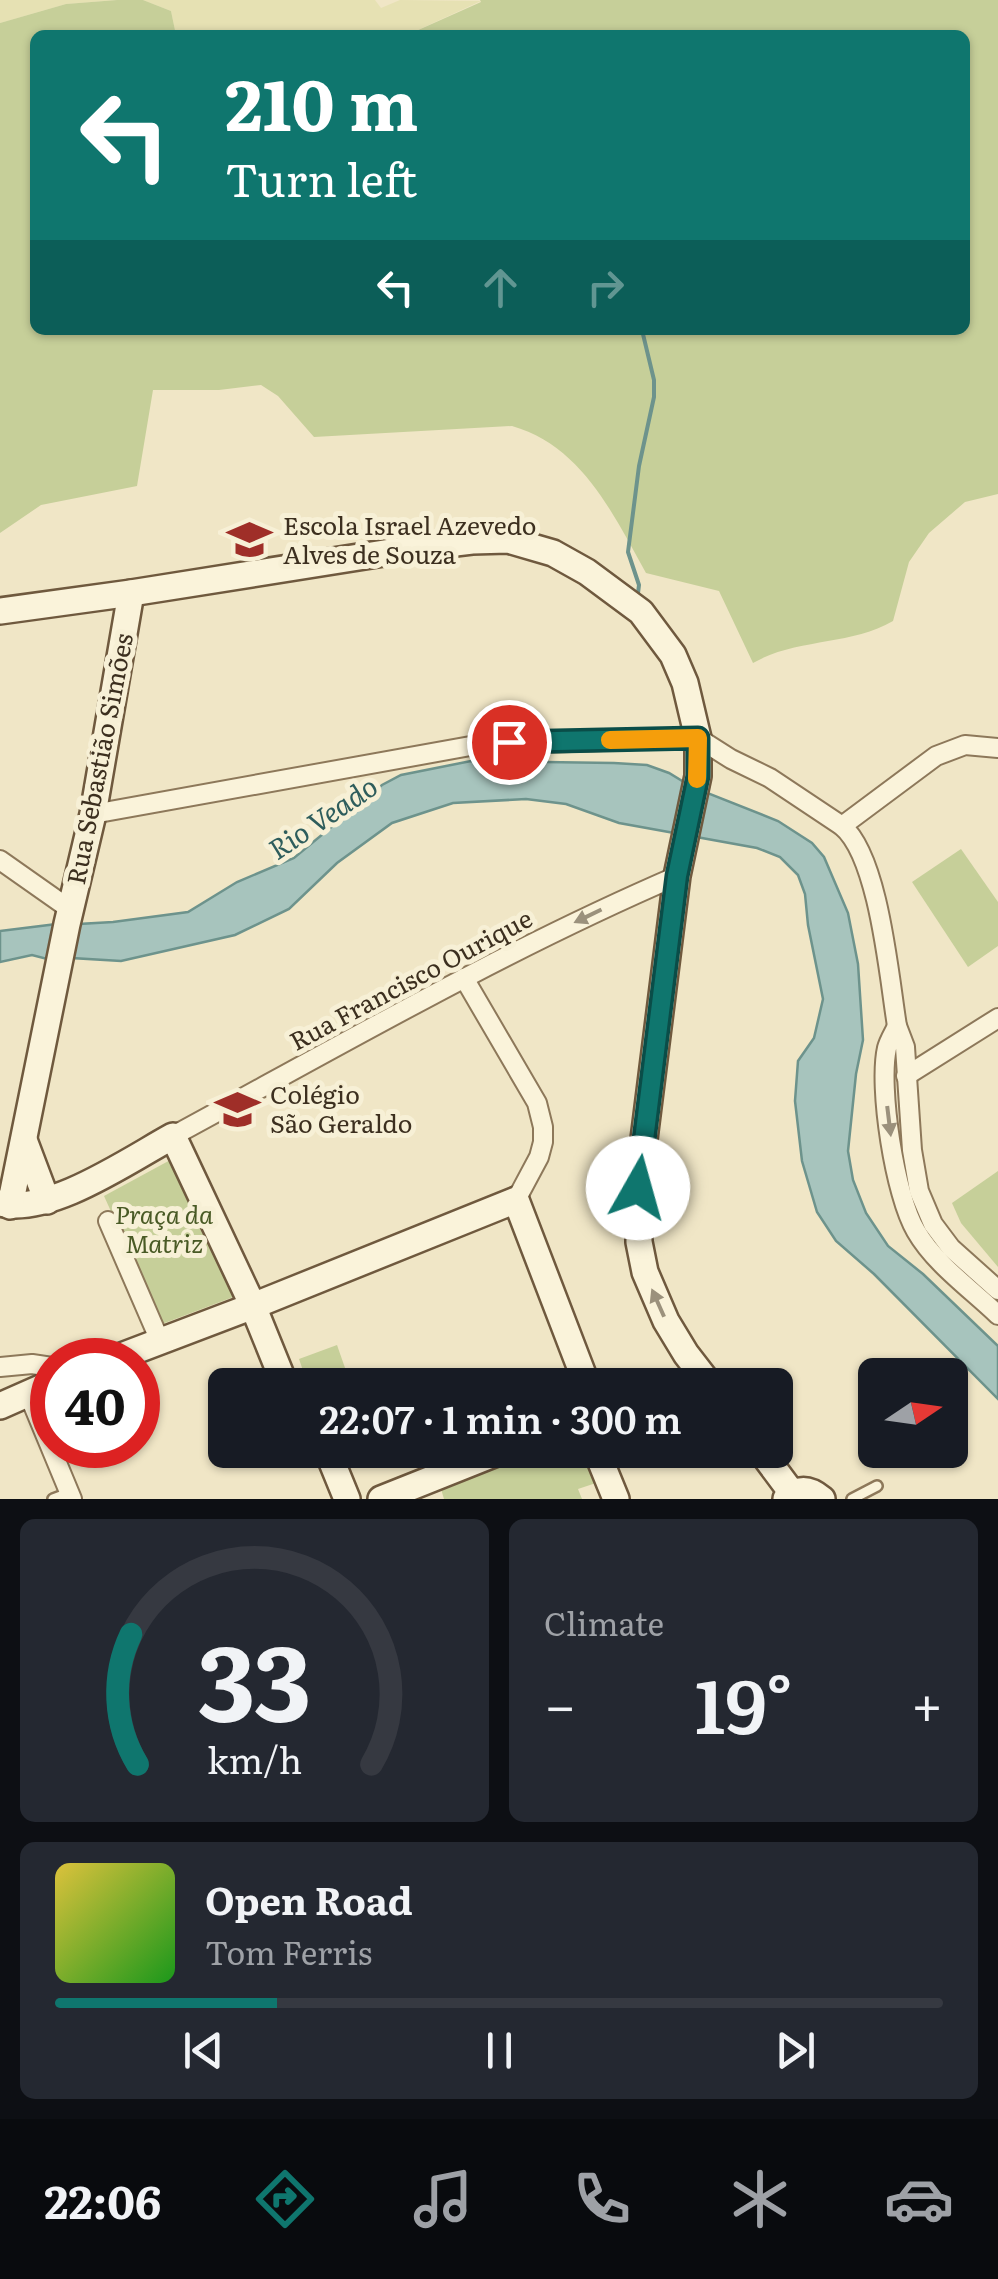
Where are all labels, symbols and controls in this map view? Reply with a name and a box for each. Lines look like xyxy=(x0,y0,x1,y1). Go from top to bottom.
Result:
text: 210 m xyxy=(225,49,418,153)
icon: left xyxy=(60,70,190,200)
text: Turn left xyxy=(225,144,417,211)
icon: left xyxy=(368,260,423,315)
icon: ahead xyxy=(473,260,528,315)
icon: right xyxy=(578,260,633,315)
place label: Escola Israel Azevedo Alves de Souza xyxy=(283,506,536,572)
school or university icon: Escola Israel Azevedo Alves de Souza xyxy=(226,516,274,564)
street label: Rua Sebastião Simões xyxy=(56,630,141,888)
pin xyxy=(467,700,552,785)
icon: arrive xyxy=(482,715,537,770)
water label: Rio Veado xyxy=(259,764,385,868)
street label: Rua Francisco Ourique xyxy=(282,899,538,1058)
one-way arrow xyxy=(574,908,603,925)
place label: Colégio São Geraldo xyxy=(270,1075,412,1141)
school or university icon: Colégio São Geraldo xyxy=(213,1085,261,1133)
one-way arrow xyxy=(881,1106,897,1138)
position arrow xyxy=(586,1136,690,1240)
park label: Praça da Matriz xyxy=(115,1195,214,1261)
one-way arrow xyxy=(650,1288,666,1318)
speed limit sign: 40 xyxy=(30,1338,160,1468)
north arrow xyxy=(858,1358,968,1468)
map controls xyxy=(858,1358,968,1468)
text: 22:07 · 1 min · 300 m xyxy=(319,1389,682,1446)
text: Climate xyxy=(544,1598,664,1646)
text: 33 xyxy=(198,1600,311,1754)
text: 19° xyxy=(694,1646,793,1757)
text: − xyxy=(544,1661,576,1743)
text: + xyxy=(911,1661,943,1743)
text: km/h xyxy=(207,1732,302,1785)
text: Open Road xyxy=(205,1870,413,1927)
text: Tom Ferris xyxy=(205,1927,372,1975)
icon: previous xyxy=(176,2023,231,2078)
icon: pause xyxy=(472,2023,527,2078)
icon: next xyxy=(768,2023,823,2078)
icon: directions xyxy=(250,2164,320,2234)
icon: music xyxy=(408,2164,478,2234)
icon: phone xyxy=(567,2164,637,2234)
icon: climate xyxy=(725,2164,795,2234)
icon: car xyxy=(884,2164,954,2234)
text: 22:06 xyxy=(44,2166,161,2233)

